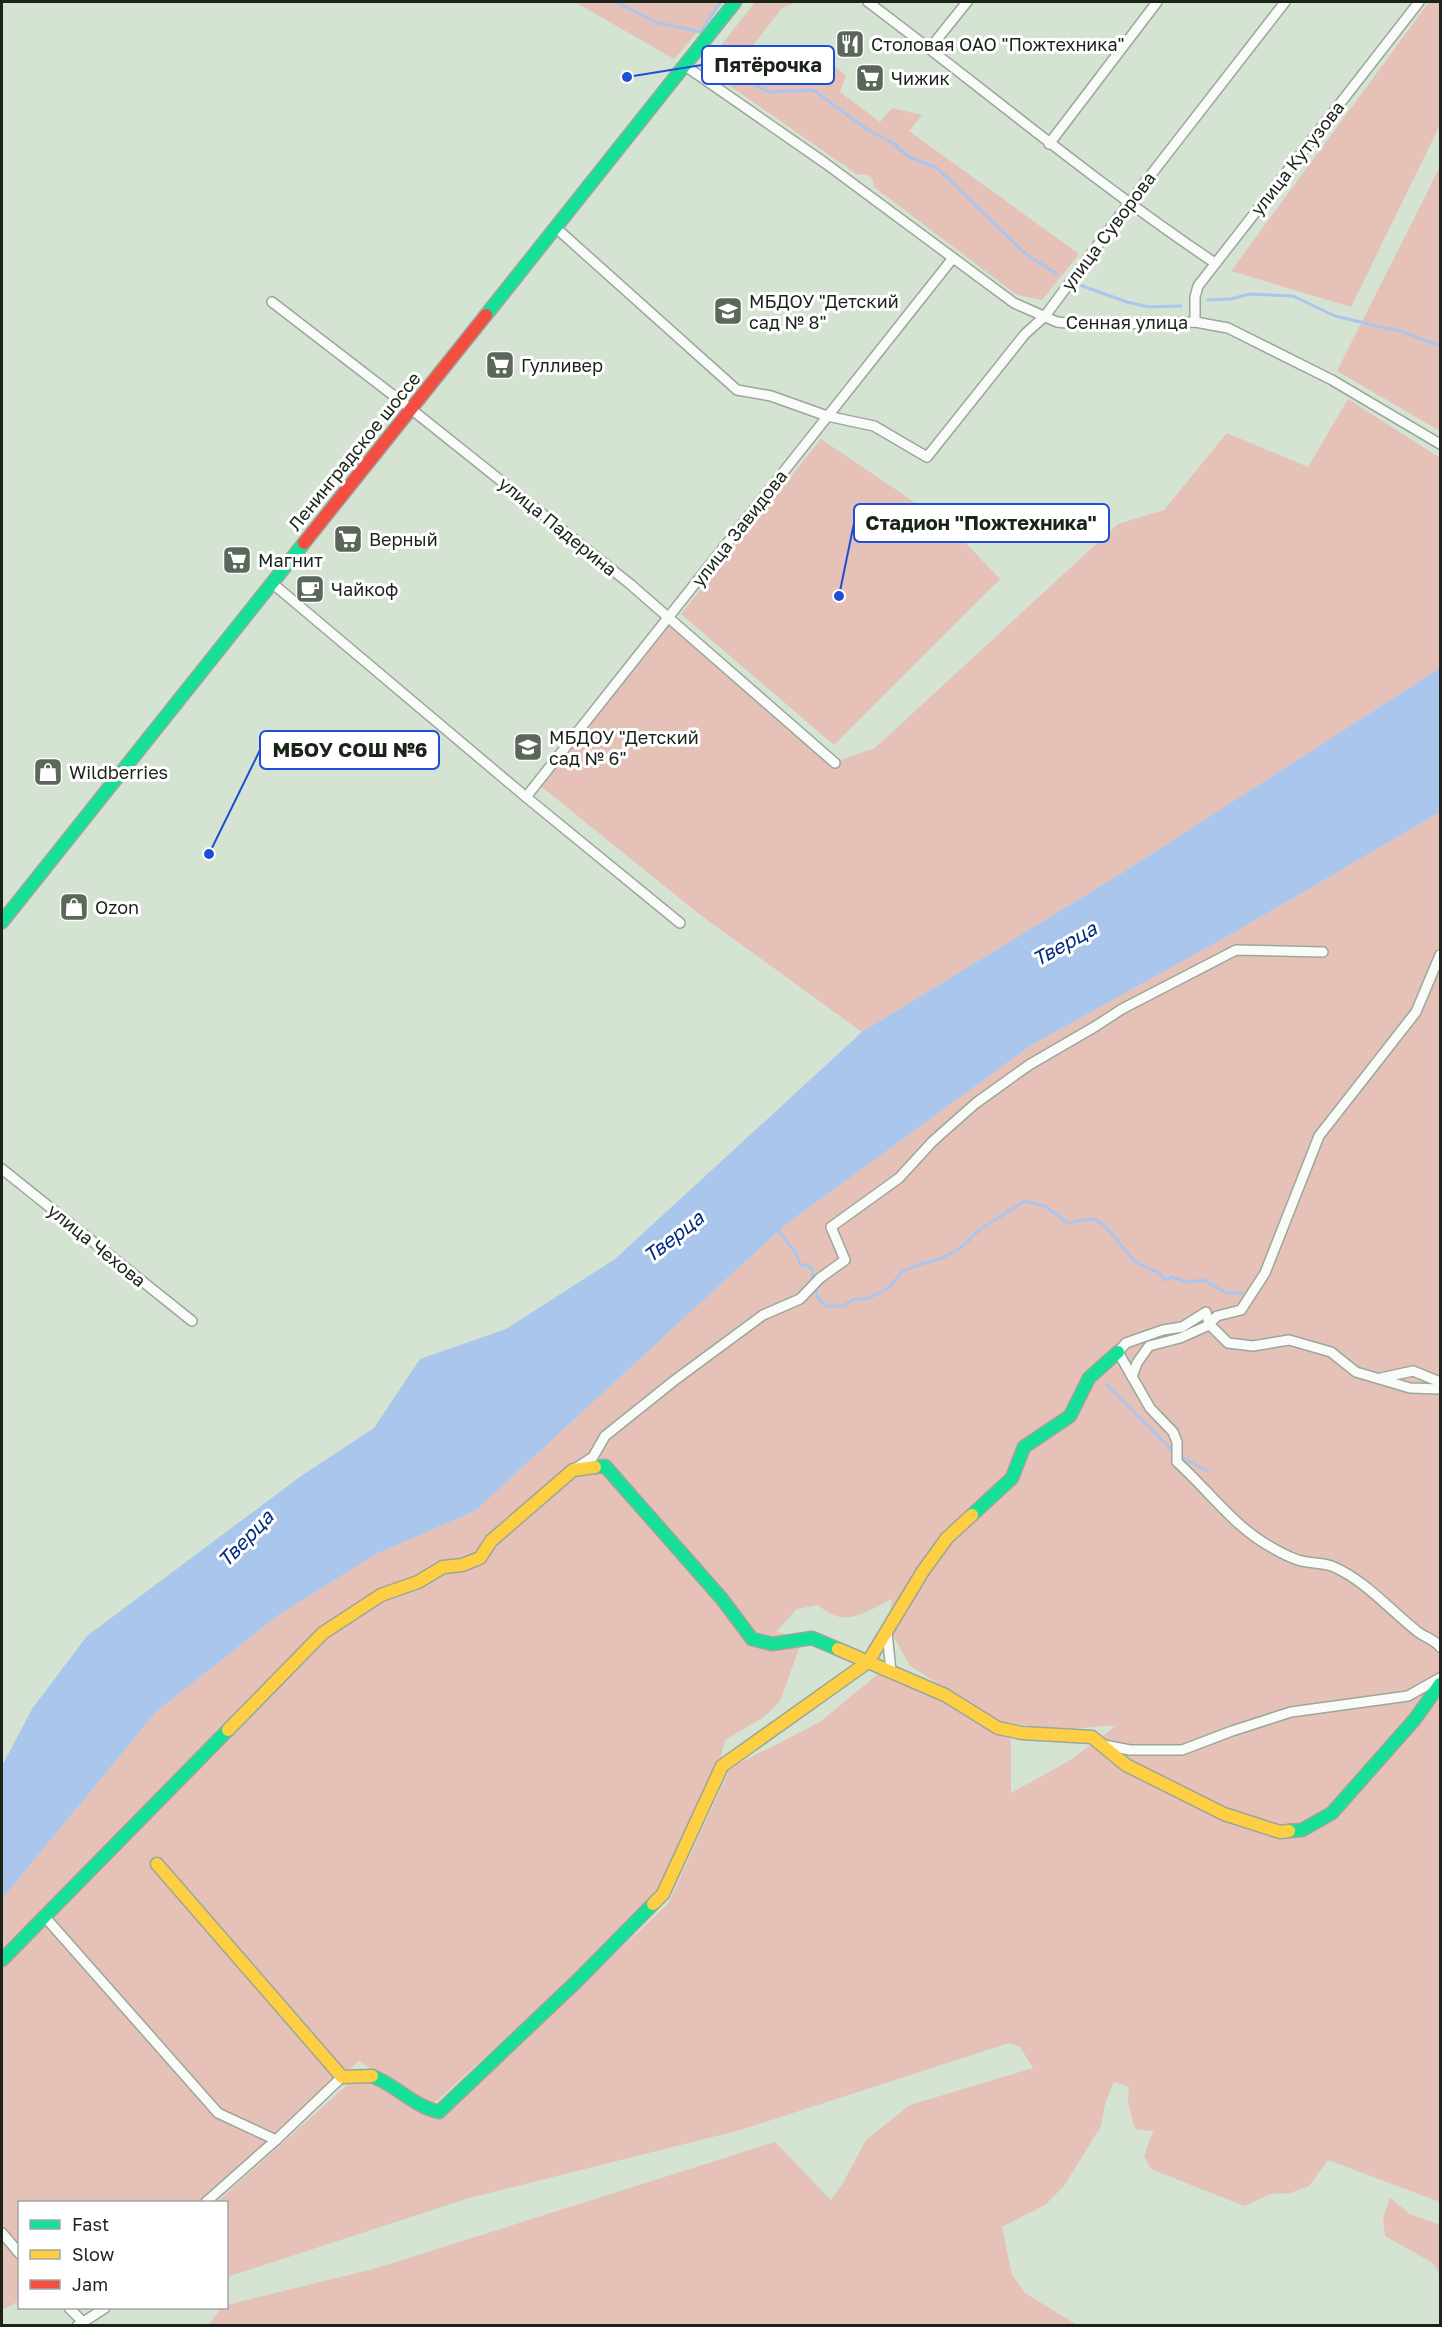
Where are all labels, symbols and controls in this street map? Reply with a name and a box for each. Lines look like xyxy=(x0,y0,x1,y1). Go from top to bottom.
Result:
restaurant icon: Столовая ОАО "Пожтехника" xyxy=(834,28,866,60)
place label: Столовая ОАО "Пожтехника" xyxy=(871,33,1125,55)
callout: Пятёрочка xyxy=(702,46,834,84)
text: Пятёрочка xyxy=(714,52,822,76)
supermarket icon: Чижик xyxy=(854,62,886,94)
place label: Чижик xyxy=(891,67,950,89)
street label: улица Кутузова xyxy=(1246,96,1348,220)
street label: улица Суворова xyxy=(1056,167,1160,295)
place label: МБДОУ "Детский сад № 8" xyxy=(749,290,899,333)
school or university icon: МБДОУ "Детский сад № 8" xyxy=(712,295,744,327)
street label: Сенная улица xyxy=(1066,311,1188,333)
supermarket icon: Гулливер xyxy=(484,349,516,381)
place label: Гулливер xyxy=(521,354,603,376)
street label: Ленинградское шоссе xyxy=(283,367,425,535)
street label: улица Завидова xyxy=(687,465,791,591)
street label: улица Падерина xyxy=(495,472,621,580)
callout: Стадион "Пожтехника" xyxy=(854,504,1109,542)
text: Стадион "Пожтехника" xyxy=(865,510,1097,534)
supermarket icon: Верный xyxy=(332,523,364,555)
place label: Верный xyxy=(369,528,438,550)
supermarket icon: Магнит xyxy=(221,544,253,576)
place label: Магнит xyxy=(258,549,323,571)
cafe icon: Чайкоф xyxy=(294,573,326,605)
place label: Чайкоф xyxy=(331,578,398,600)
place label: МБДОУ "Детский сад № 6" xyxy=(549,726,699,769)
callout: МБОУ СОШ №6 xyxy=(260,731,439,769)
school or university icon: МБДОУ "Детский сад № 6" xyxy=(512,731,544,763)
text: МБОУ СОШ №6 xyxy=(272,737,428,761)
shop icon: Wildberries xyxy=(32,756,64,788)
place label: Wildberries xyxy=(69,761,168,783)
shop icon: Ozon xyxy=(58,891,90,923)
place label: Ozon xyxy=(95,896,139,918)
water label: Тверца xyxy=(1028,915,1101,970)
street label: улица Чехова xyxy=(43,1199,151,1291)
water label: Тверца xyxy=(638,1205,708,1267)
water label: Тверца xyxy=(212,1504,278,1571)
legend xyxy=(18,2201,228,2309)
text: Fast xyxy=(72,2213,109,2235)
text: Slow xyxy=(72,2243,115,2265)
text: Jam xyxy=(72,2273,108,2295)

